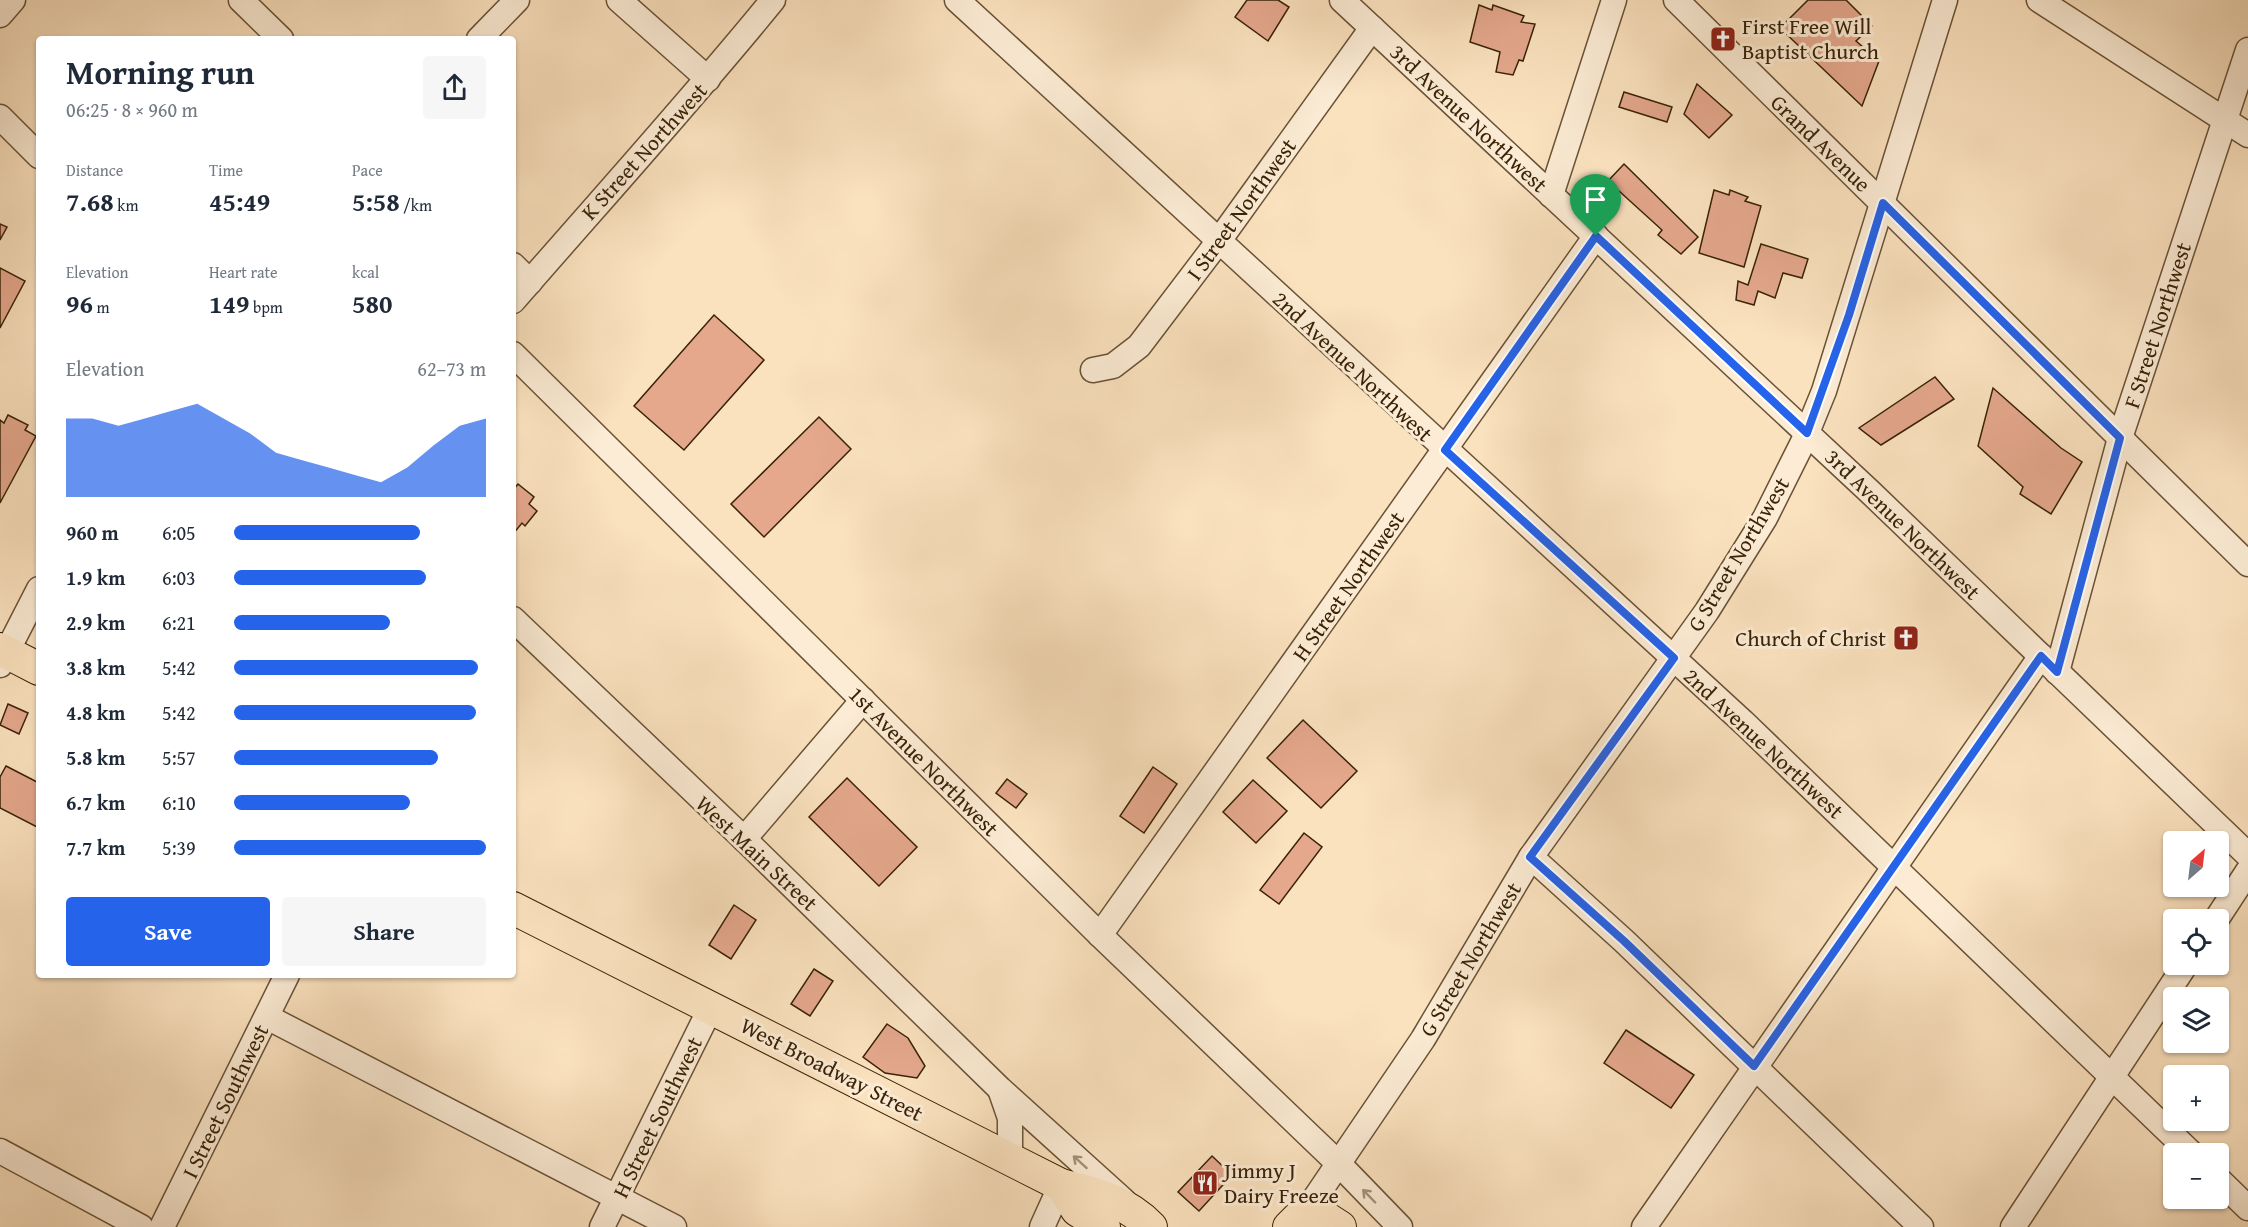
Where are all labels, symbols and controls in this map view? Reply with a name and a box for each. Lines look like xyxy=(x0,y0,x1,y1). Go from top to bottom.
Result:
place label: First Free Will Baptist Church xyxy=(1742,10,1879,67)
church icon: First Free Will Baptist Church xyxy=(1708,24,1738,54)
street label: 3rd Avenue Northwest xyxy=(1383,36,1555,200)
text: Morning run xyxy=(66,48,255,96)
button: share xyxy=(423,56,486,119)
street label: K Street Northwest xyxy=(574,75,715,227)
street label: Grand Avenue xyxy=(1764,87,1878,199)
text: 06:25 · 8 × 960 m xyxy=(66,95,198,124)
street label: I Street Northwest xyxy=(1178,131,1304,287)
text: Distance xyxy=(66,158,123,182)
text: Time xyxy=(209,158,243,182)
text: Pace xyxy=(352,158,383,182)
pin xyxy=(1570,174,1621,236)
text: 7.68 xyxy=(66,182,114,221)
text: 45:49 xyxy=(209,182,270,221)
text: 5:58 xyxy=(352,182,400,221)
icon: arrive xyxy=(1579,183,1612,216)
text: km xyxy=(114,193,138,217)
text: /km xyxy=(400,193,432,217)
street label: F Street Northwest xyxy=(2115,238,2199,412)
text: Elevation xyxy=(66,260,129,284)
text: Heart rate xyxy=(209,260,278,284)
text: kcal xyxy=(352,260,379,284)
street label: 2nd Avenue Northwest xyxy=(1266,283,1440,449)
text: 96 xyxy=(66,284,93,323)
text: 149 xyxy=(209,284,249,323)
text: 580 xyxy=(352,284,392,323)
text: m xyxy=(93,295,110,319)
text: bpm xyxy=(249,295,283,319)
text: Elevation xyxy=(66,354,144,383)
text: 62–73 m xyxy=(417,354,486,383)
street label: 3rd Avenue Northwest xyxy=(1818,441,1988,607)
street label: G Street Northwest xyxy=(1679,471,1797,637)
street label: H Street Northwest xyxy=(1284,504,1412,668)
text: 960 m xyxy=(66,518,119,547)
text: 6:05 xyxy=(162,518,196,547)
text: 1.9 km xyxy=(66,563,125,592)
text: 6:03 xyxy=(162,563,196,592)
text: 2.9 km xyxy=(66,608,125,637)
text: 6:21 xyxy=(162,608,196,637)
place label: Church of Christ xyxy=(1735,622,1886,654)
church icon: Church of Christ xyxy=(1891,623,1921,653)
text: 3.8 km xyxy=(66,653,125,682)
text: 5:42 xyxy=(162,653,196,682)
street label: 2nd Avenue Northwest xyxy=(1677,660,1851,826)
street label: 1st Avenue Northwest xyxy=(842,679,1007,844)
text: 4.8 km xyxy=(66,698,125,727)
text: 5:42 xyxy=(162,698,196,727)
text: 5.8 km xyxy=(66,743,125,772)
text: 5:57 xyxy=(162,743,196,772)
text: 6.7 km xyxy=(66,788,125,817)
text: 6:10 xyxy=(162,788,196,817)
street label: West Main Street xyxy=(689,788,825,918)
north arrow xyxy=(2163,831,2229,897)
map controls xyxy=(2163,831,2229,1209)
text: 7.7 km xyxy=(66,833,125,862)
text: 5:39 xyxy=(162,833,196,862)
street label: G Street Northwest xyxy=(1411,876,1529,1042)
button: Save xyxy=(66,897,270,966)
button: Share xyxy=(282,897,486,966)
button: locate xyxy=(2163,909,2229,975)
button: layers xyxy=(2163,987,2229,1053)
street label: West Broadway Street xyxy=(735,1009,929,1129)
street label: I Street Southwest xyxy=(174,1018,276,1184)
street label: H Street Southwest xyxy=(604,1031,710,1203)
button: + xyxy=(2163,1065,2229,1131)
button: − xyxy=(2163,1143,2229,1209)
place label: Jimmy J Dairy Freeze xyxy=(1221,1154,1339,1211)
one-way arrow xyxy=(1073,1155,1088,1169)
restaurant icon: Jimmy J Dairy Freeze xyxy=(1190,1168,1220,1198)
one-way arrow xyxy=(1362,1188,1376,1203)

